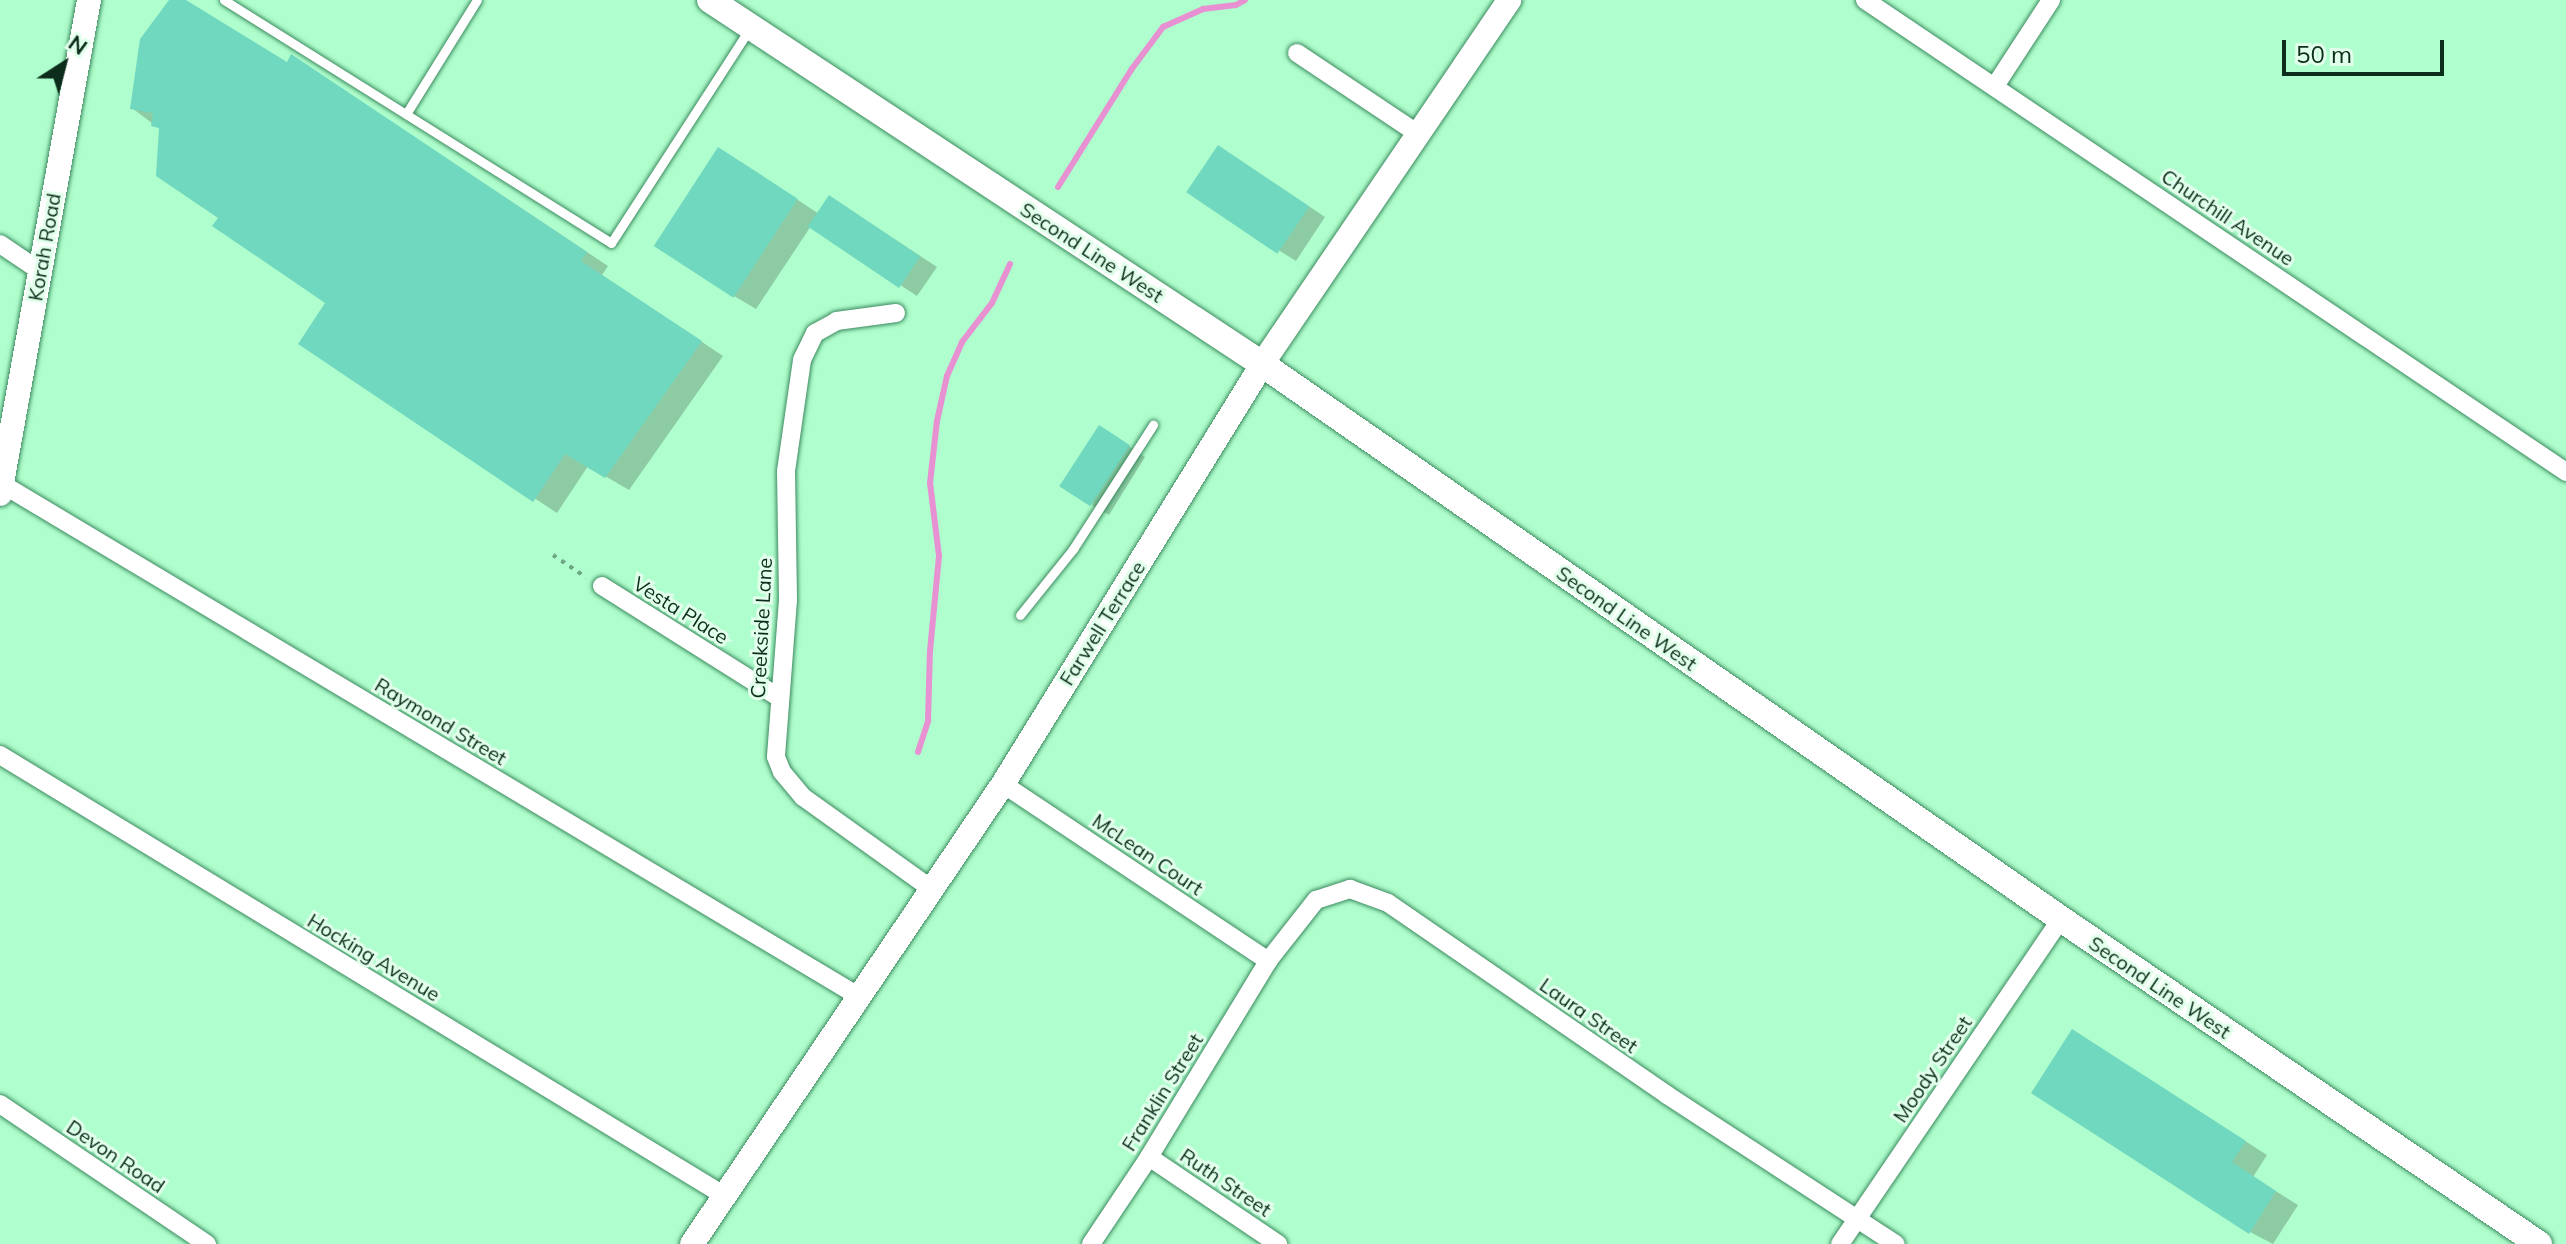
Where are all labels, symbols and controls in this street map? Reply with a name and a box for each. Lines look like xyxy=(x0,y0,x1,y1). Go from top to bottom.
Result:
north arrow xyxy=(24,24,104,104)
scale bar xyxy=(2286,24,2448,74)
text: N xyxy=(63,28,93,61)
text: 50 m xyxy=(2296,39,2352,69)
street label: Churchill Avenue xyxy=(2157,164,2299,270)
street label: Korah Road xyxy=(23,191,65,303)
street label: Second Line West xyxy=(1016,197,1168,307)
street label: Farwell Terrace xyxy=(1054,556,1150,690)
street label: Creekside Lane xyxy=(745,557,777,699)
street label: Second Line West xyxy=(1552,561,1702,675)
street label: Vesta Place xyxy=(629,571,733,649)
street label: Raymond Street xyxy=(371,672,511,770)
street label: McLean Court xyxy=(1088,808,1208,900)
street label: Hocking Avenue xyxy=(303,908,445,1006)
street label: Second Line West xyxy=(2085,931,2235,1043)
street label: Laura Street xyxy=(1535,972,1643,1058)
street label: Moody Street xyxy=(1888,1011,1976,1127)
street label: Franklin Street xyxy=(1116,1029,1208,1155)
street label: Devon Road xyxy=(62,1114,170,1198)
street label: Ruth Street xyxy=(1176,1143,1276,1221)

